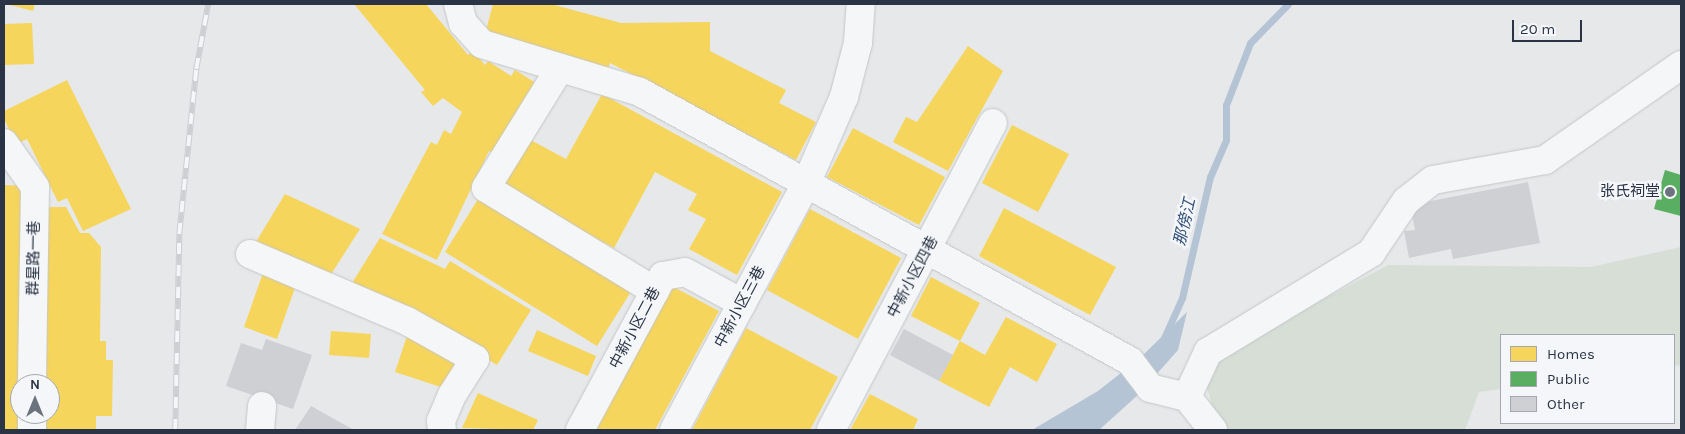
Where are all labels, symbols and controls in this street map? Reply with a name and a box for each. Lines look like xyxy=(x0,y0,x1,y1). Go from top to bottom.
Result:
scale bar xyxy=(1515,10,1585,42)
text: 20 m xyxy=(1520,20,1555,38)
place label: 张氏祠堂 xyxy=(1600,183,1660,201)
marker: 张氏祠堂 xyxy=(1664,186,1676,198)
water label: 那傍江 xyxy=(1170,196,1200,248)
street label: 群星路一巷 xyxy=(24,220,44,296)
street label: 中新小区四巷 xyxy=(884,233,942,321)
street label: 中新小区三巷 xyxy=(711,263,769,351)
street label: 中新小区二巷 xyxy=(606,284,664,372)
legend xyxy=(1500,334,1675,424)
text: Homes xyxy=(1547,345,1595,363)
text: Public xyxy=(1547,370,1590,388)
north arrow xyxy=(10,374,60,424)
text: N xyxy=(30,376,40,393)
text: Other xyxy=(1547,395,1585,413)

